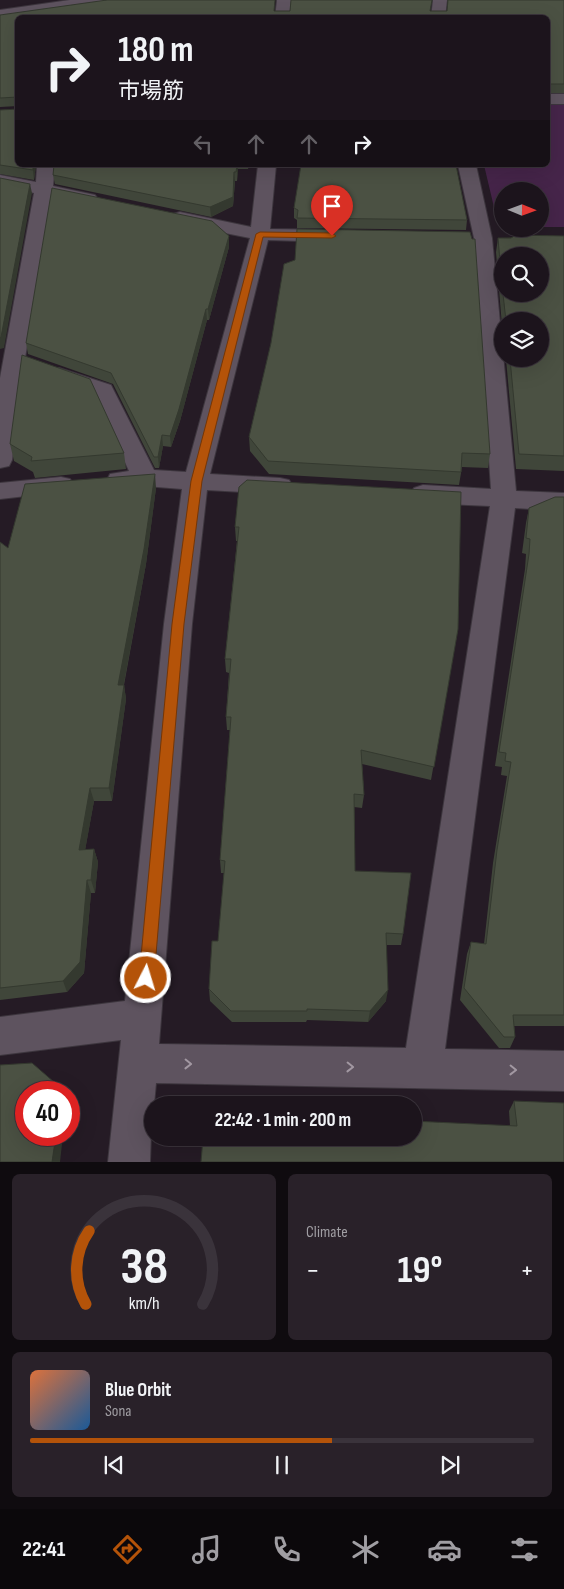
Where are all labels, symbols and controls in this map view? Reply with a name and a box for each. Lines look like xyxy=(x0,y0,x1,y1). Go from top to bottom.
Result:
text: 180 m xyxy=(118,29,194,72)
icon: right xyxy=(35,35,100,100)
text: 市場筋 xyxy=(118,78,184,105)
icon: left xyxy=(189,130,217,158)
icon: ahead xyxy=(242,130,270,158)
icon: ahead xyxy=(295,130,323,158)
icon: right xyxy=(348,130,376,158)
north arrow xyxy=(494,182,549,238)
map controls xyxy=(494,182,549,367)
pin xyxy=(311,185,353,236)
icon: arrive xyxy=(318,192,346,220)
button: search xyxy=(494,247,549,302)
button: layers xyxy=(494,312,549,367)
position arrow xyxy=(119,951,171,1003)
one-way arrow xyxy=(184,1059,192,1069)
one-way arrow xyxy=(347,1062,355,1072)
one-way arrow xyxy=(509,1065,517,1076)
speed limit sign: 40 xyxy=(15,1081,80,1146)
text: 22:42 · 1 min · 200 m xyxy=(215,1109,351,1132)
text: Climate xyxy=(306,1223,348,1242)
text: 38 xyxy=(120,1236,168,1299)
text: 19° xyxy=(398,1248,442,1293)
text: − xyxy=(306,1254,320,1287)
text: + xyxy=(520,1254,534,1287)
text: km/h xyxy=(129,1293,159,1314)
text: Blue Orbit xyxy=(105,1379,171,1402)
text: Sona xyxy=(105,1402,132,1421)
icon: previous xyxy=(100,1451,128,1479)
icon: pause xyxy=(268,1451,296,1479)
icon: next xyxy=(436,1451,464,1479)
icon: directions xyxy=(110,1532,145,1567)
icon: music xyxy=(189,1532,224,1567)
icon: phone xyxy=(269,1532,304,1567)
icon: climate xyxy=(348,1532,383,1567)
icon: car xyxy=(427,1532,462,1567)
icon: filters xyxy=(507,1532,542,1567)
text: 22:41 xyxy=(22,1536,65,1563)

